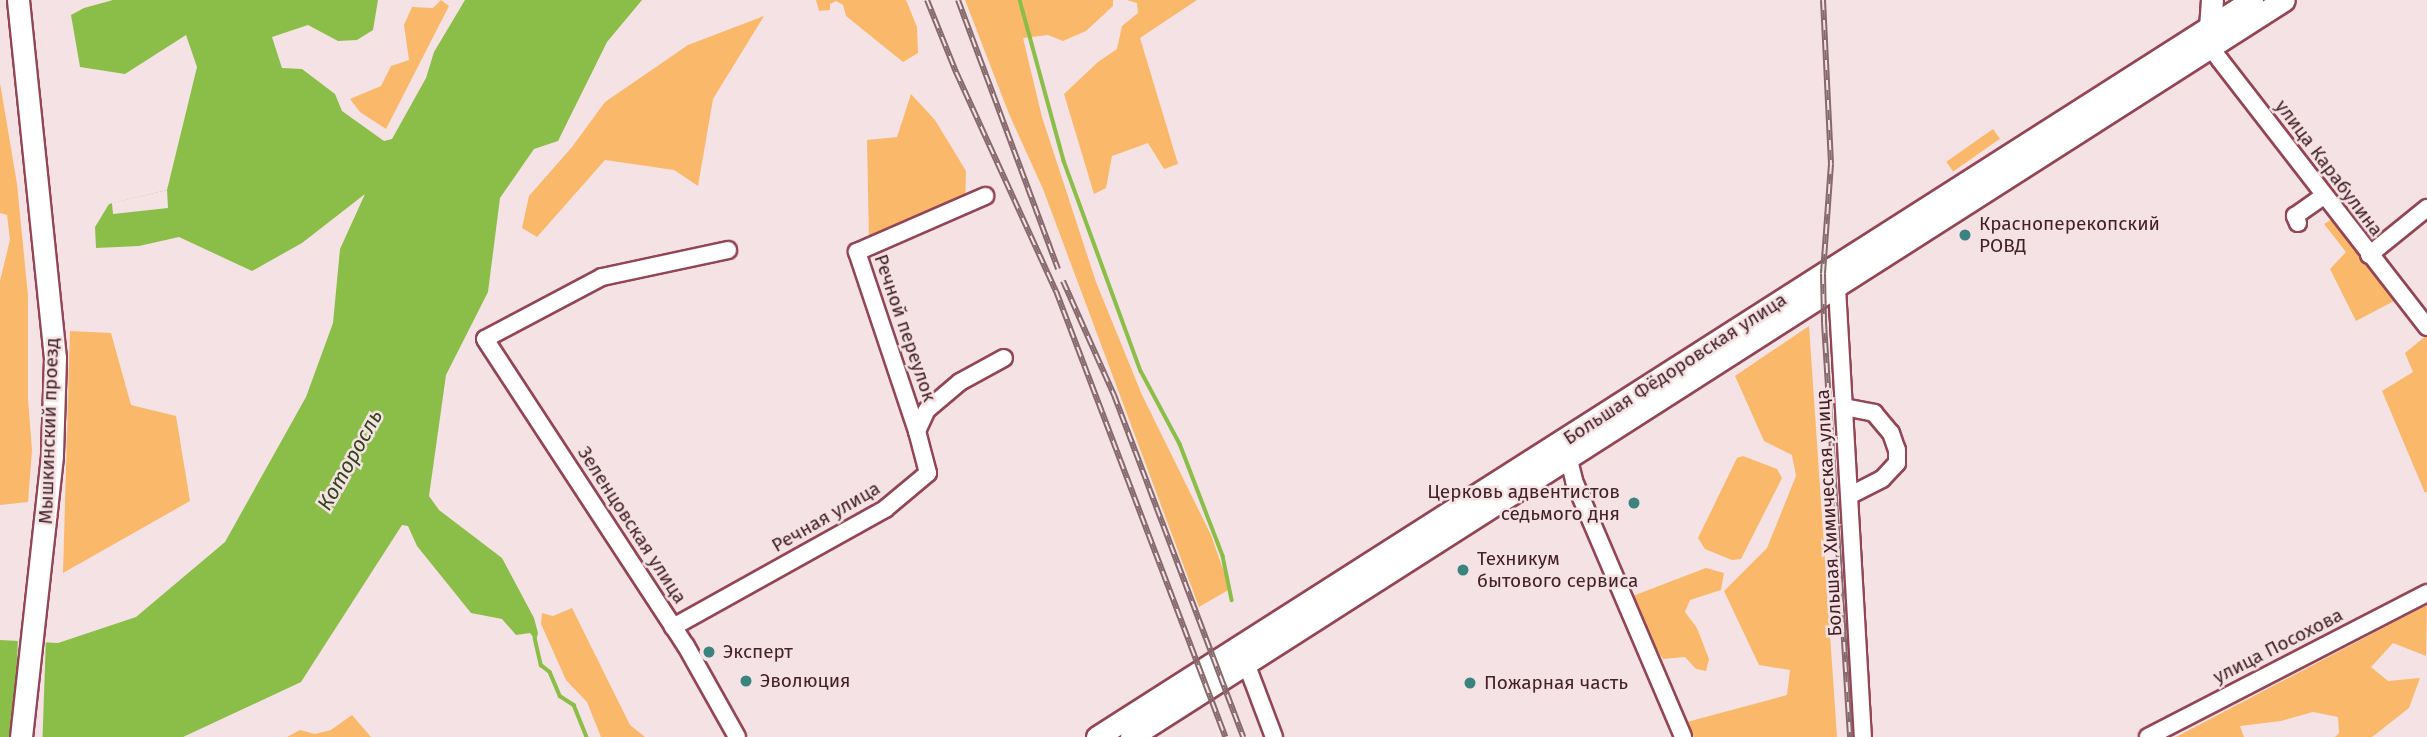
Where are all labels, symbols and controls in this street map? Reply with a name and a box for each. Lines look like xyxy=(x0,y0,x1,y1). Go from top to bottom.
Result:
street label: улица Карабулина xyxy=(2270,95,2388,241)
place label: Красноперекопский РОВД xyxy=(1979,213,2160,257)
marker: Красноперекопский РОВД xyxy=(1957,227,1973,243)
street label: Речной переулок xyxy=(869,251,941,405)
street label: Большая Фёдоровская улица xyxy=(1559,288,1791,450)
street label: Мышкинский проезд xyxy=(34,337,64,525)
street label: Большая Химическая улица xyxy=(1811,389,1847,637)
water label: Которосль xyxy=(312,405,388,515)
street label: Зеленцовская улица xyxy=(573,442,691,608)
street label: Речная улица xyxy=(768,477,884,557)
place label: Церковь адвентистов седьмого дня xyxy=(1427,481,1620,525)
marker: Церковь адвентистов седьмого дня xyxy=(1626,495,1642,511)
place label: Техникум бытового сервиса xyxy=(1477,548,1638,592)
marker: Техникум бытового сервиса xyxy=(1455,562,1471,578)
street label: улица Посохова xyxy=(2209,603,2347,689)
place label: Эксперт xyxy=(723,641,793,663)
marker: Эксперт xyxy=(701,644,717,660)
place label: Эволюция xyxy=(760,670,851,692)
place label: Пожарная часть xyxy=(1484,672,1628,694)
marker: Эволюция xyxy=(738,673,754,689)
marker: Пожарная часть xyxy=(1462,675,1478,691)

